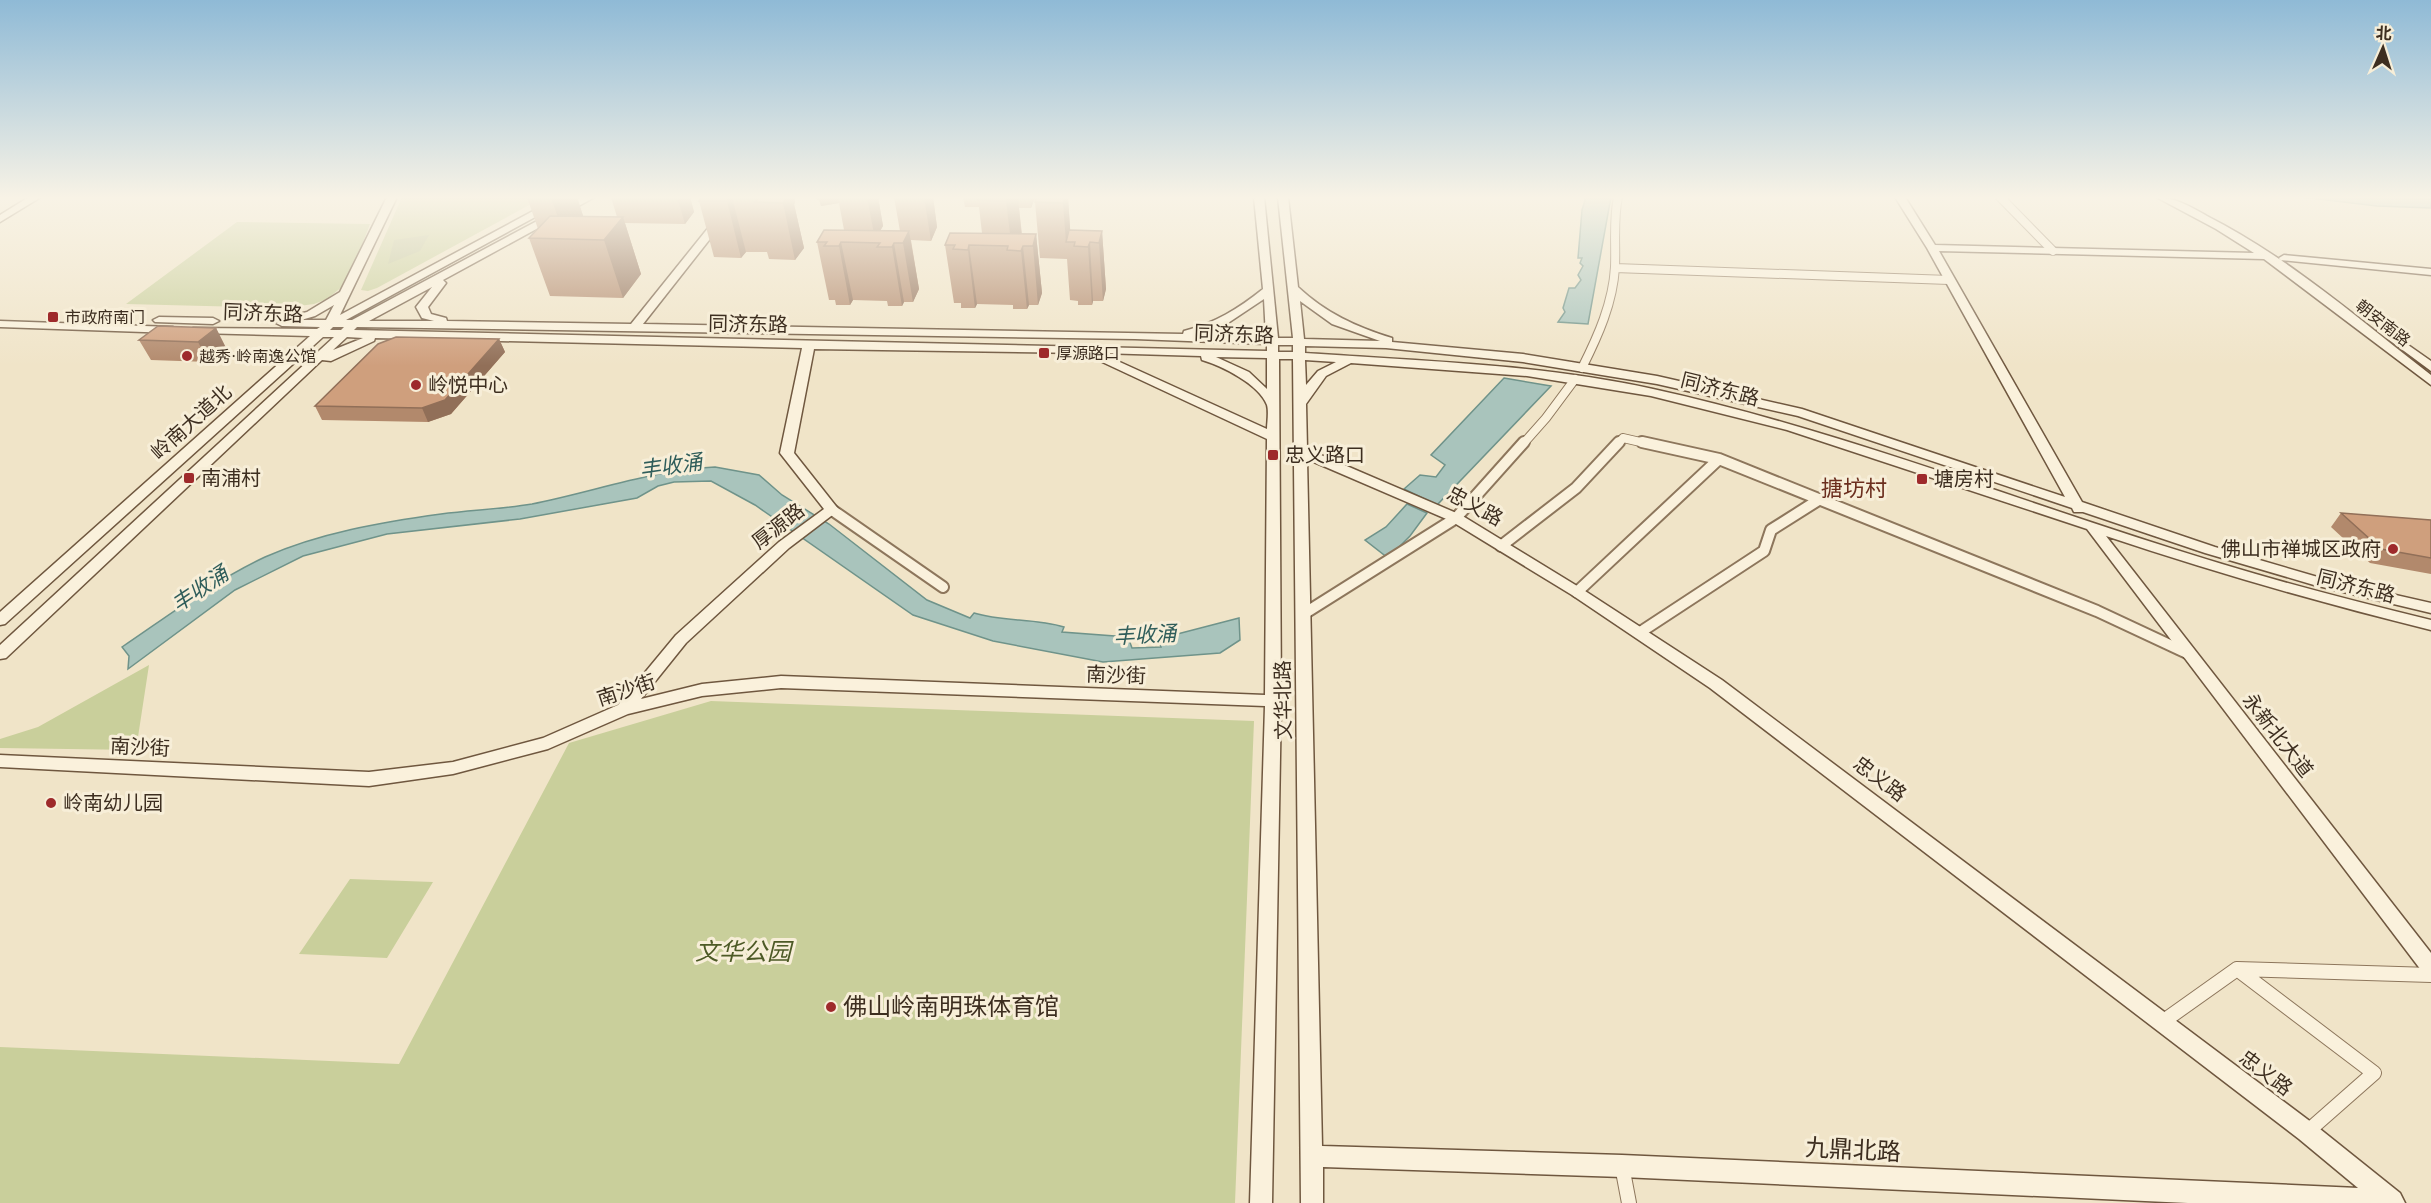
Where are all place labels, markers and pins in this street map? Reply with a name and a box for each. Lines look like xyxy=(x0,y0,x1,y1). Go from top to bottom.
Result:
place label: 市政府南门 xyxy=(65,309,145,326)
marker: 市政府南门 xyxy=(46,310,60,324)
place label: 厚源路口 xyxy=(1056,345,1120,362)
marker: 厚源路口 xyxy=(1037,346,1051,360)
place label: 越秀·岭南逸公馆 xyxy=(199,348,316,365)
marker: 越秀·岭南逸公馆 xyxy=(180,349,194,363)
place label: 岭悦中心 xyxy=(428,374,508,396)
marker: 岭悦中心 xyxy=(409,378,423,392)
place label: 忠义路口 xyxy=(1285,444,1365,466)
marker: 忠义路口 xyxy=(1266,448,1280,462)
place label: 南浦村 xyxy=(201,467,261,489)
place label: 塘房村 xyxy=(1934,468,1994,490)
marker: 南浦村 xyxy=(182,471,196,485)
marker: 塘房村 xyxy=(1915,472,1929,486)
place label: 佛山市禅城区政府 xyxy=(2221,538,2381,560)
marker: 佛山市禅城区政府 xyxy=(2386,542,2400,556)
place label: 岭南幼儿园 xyxy=(63,792,163,814)
marker: 岭南幼儿园 xyxy=(44,796,58,810)
place label: 佛山岭南明珠体育馆 xyxy=(843,994,1059,1020)
marker: 佛山岭南明珠体育馆 xyxy=(824,1000,838,1014)

